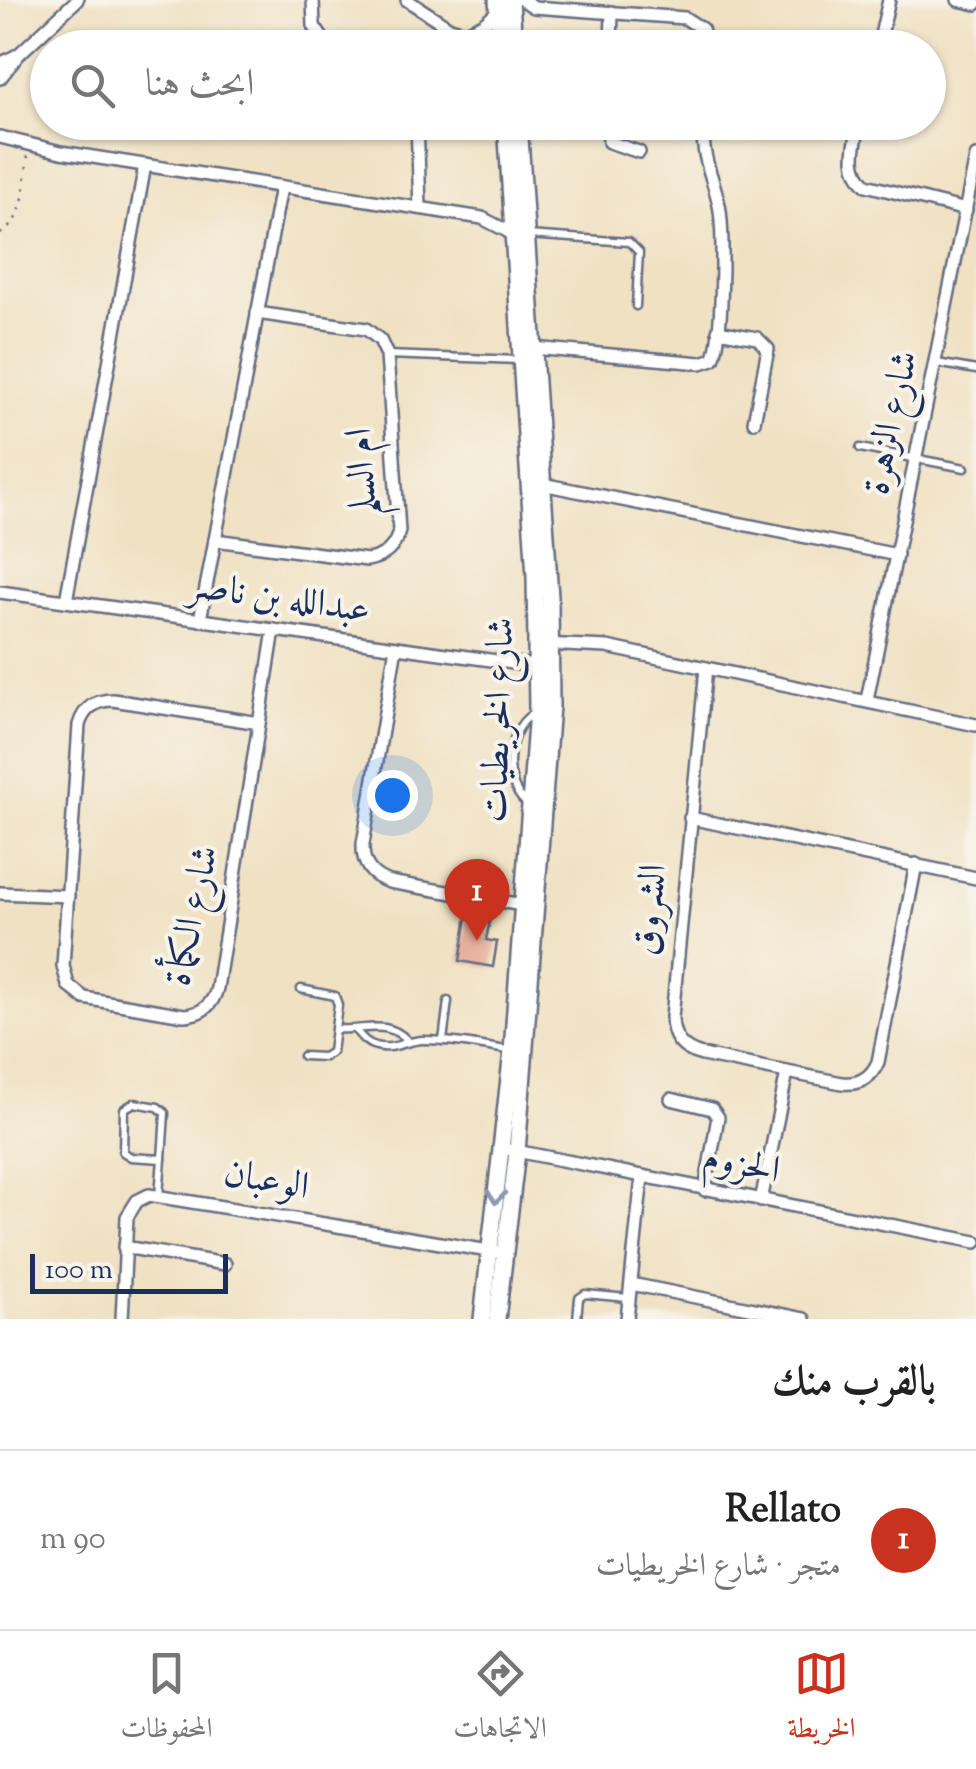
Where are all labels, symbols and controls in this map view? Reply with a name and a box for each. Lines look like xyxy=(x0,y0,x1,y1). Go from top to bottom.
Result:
search box xyxy=(30,30,946,140)
icon: search xyxy=(65,58,120,113)
text: ابحث هنا xyxy=(145,59,254,113)
street label: شارع الزهرة xyxy=(851,346,935,500)
street label: ام السلم xyxy=(334,426,401,518)
street label: عبدالله بن ناصر xyxy=(181,560,373,639)
street label: شارع الخريطيات xyxy=(469,616,531,824)
your location xyxy=(367,770,418,821)
street label: شارع الكمأة xyxy=(151,840,235,991)
pin: 1 xyxy=(444,858,510,941)
street label: الشروق xyxy=(621,862,683,958)
street label: الحزوم xyxy=(697,1132,784,1202)
street label: الوعبان xyxy=(219,1148,313,1216)
one-way arrow xyxy=(486,1189,507,1205)
scale bar xyxy=(30,1249,228,1294)
text: 100 m xyxy=(45,1251,113,1291)
text: بالقرب منك xyxy=(772,1354,936,1414)
text: Rellato xyxy=(725,1485,841,1539)
text: 90 m xyxy=(40,1517,106,1563)
text: 1 xyxy=(898,1517,909,1563)
text: متجر · شارع الخريطيات xyxy=(596,1544,841,1590)
tab: المحفوظات xyxy=(120,1646,213,1755)
tab: الاتجاهات xyxy=(453,1646,547,1755)
tab: الخريطة xyxy=(788,1646,856,1755)

